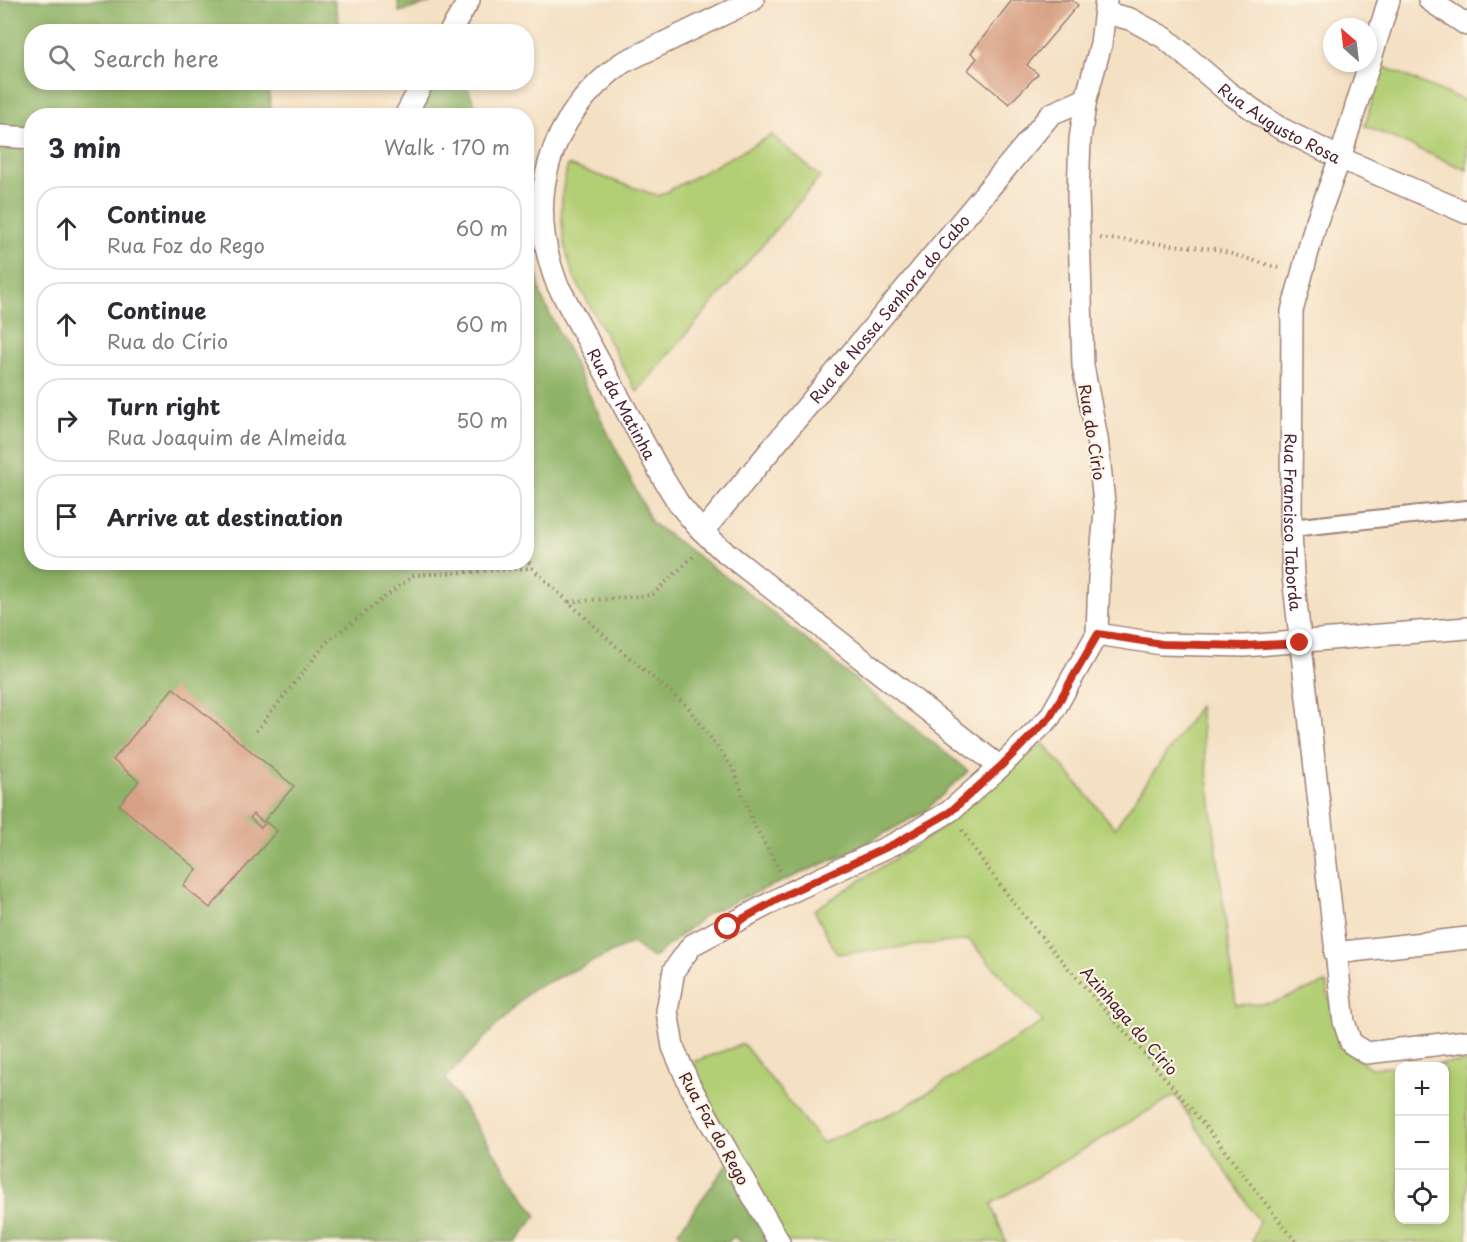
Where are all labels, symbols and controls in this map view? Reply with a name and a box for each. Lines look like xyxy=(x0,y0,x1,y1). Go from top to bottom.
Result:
north arrow xyxy=(1323,18,1377,72)
search box xyxy=(24,24,534,90)
icon: search xyxy=(45,41,78,74)
text: Search here xyxy=(93,41,219,74)
street label: Rua Augusto Rosa xyxy=(1213,77,1345,169)
text: 3 min xyxy=(48,128,121,167)
text: Walk · 170 m xyxy=(384,132,510,162)
text: Continue xyxy=(107,197,206,230)
street label: Rua de Nossa Senhora do Cabo xyxy=(803,209,975,408)
icon: ahead xyxy=(50,212,83,245)
text: 60 m xyxy=(456,213,508,243)
text: Rua Foz do Rego xyxy=(107,230,265,260)
text: Continue xyxy=(107,293,206,326)
icon: ahead xyxy=(50,308,83,341)
text: 60 m xyxy=(456,309,508,339)
text: Rua do Círio xyxy=(107,326,228,356)
street label: Rua da Matinha xyxy=(582,343,663,464)
street label: Rua do Círio xyxy=(1074,382,1112,482)
text: Turn right xyxy=(107,389,220,422)
icon: right xyxy=(50,404,83,437)
text: 50 m xyxy=(456,405,508,435)
text: Rua Joaquim de Almeida xyxy=(107,422,346,452)
street label: Rua Francisco Taborda xyxy=(1279,433,1309,612)
icon: arrive xyxy=(50,500,83,533)
text: Arrive at destination xyxy=(107,500,343,533)
route end xyxy=(1286,629,1312,655)
route start xyxy=(714,913,740,939)
street label: Azinhaga do Círio xyxy=(1076,960,1184,1080)
map controls xyxy=(1395,1062,1449,1224)
button: + xyxy=(1395,1062,1449,1116)
street label: Rua Foz do Rego xyxy=(674,1067,756,1189)
button: − xyxy=(1395,1116,1449,1170)
button: locate xyxy=(1395,1170,1449,1224)

